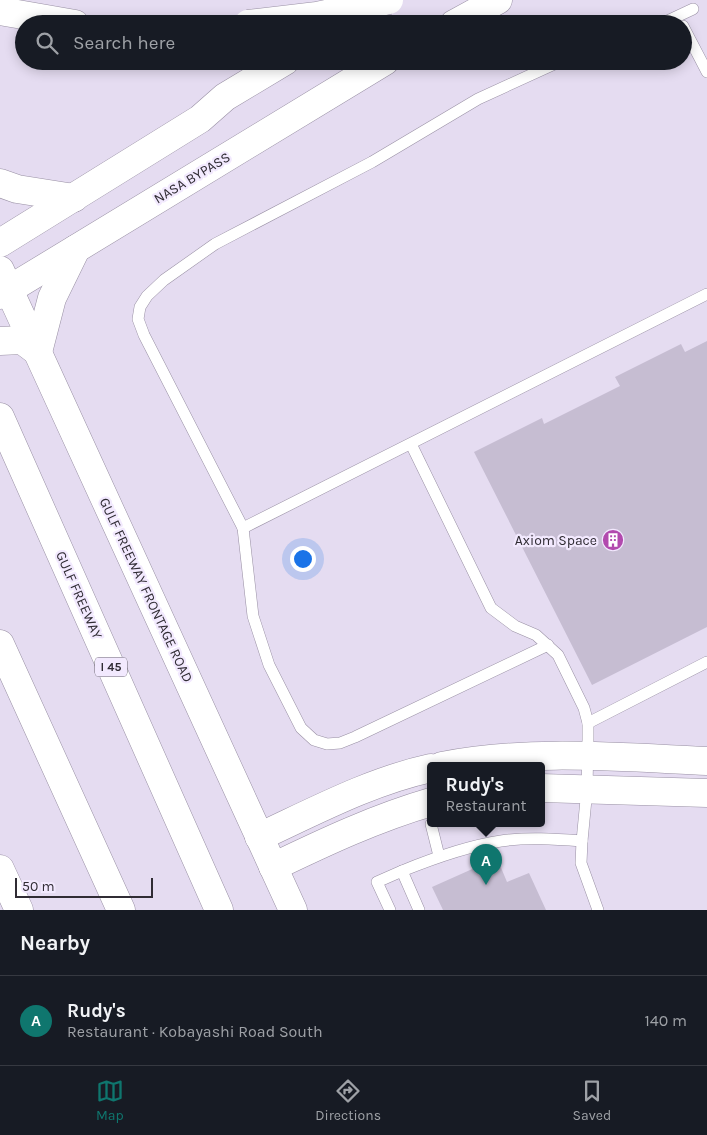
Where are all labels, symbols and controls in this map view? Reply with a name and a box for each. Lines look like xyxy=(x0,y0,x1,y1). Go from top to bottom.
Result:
search box xyxy=(15,15,692,70)
icon: search xyxy=(33,29,61,57)
text: Search here xyxy=(73,32,175,54)
street label: NASA BYPASS xyxy=(151,149,233,207)
street label: GULF FREEWAY FRONTAGE ROAD xyxy=(96,495,196,685)
building icon: Axiom Space xyxy=(601,528,625,552)
place label: Axiom Space xyxy=(515,532,597,549)
your location xyxy=(290,546,316,572)
street label: GULF FREEWAY xyxy=(52,548,106,642)
road number: I 45 xyxy=(95,658,127,676)
popup xyxy=(427,762,545,827)
text: Rudy's xyxy=(445,774,504,796)
text: Restaurant xyxy=(445,796,527,815)
pin: A xyxy=(470,844,502,885)
scale bar xyxy=(15,875,152,898)
text: 50 m xyxy=(22,878,55,895)
text: Nearby xyxy=(20,931,90,955)
text: Rudy's xyxy=(67,1000,126,1022)
text: A xyxy=(31,1011,41,1030)
text: 140 m xyxy=(645,1011,687,1030)
text: Restaurant · Kobayashi Road South xyxy=(67,1022,323,1041)
tab: Map xyxy=(96,1077,124,1124)
tab: Directions xyxy=(315,1077,381,1124)
tab: Saved xyxy=(573,1077,611,1124)

